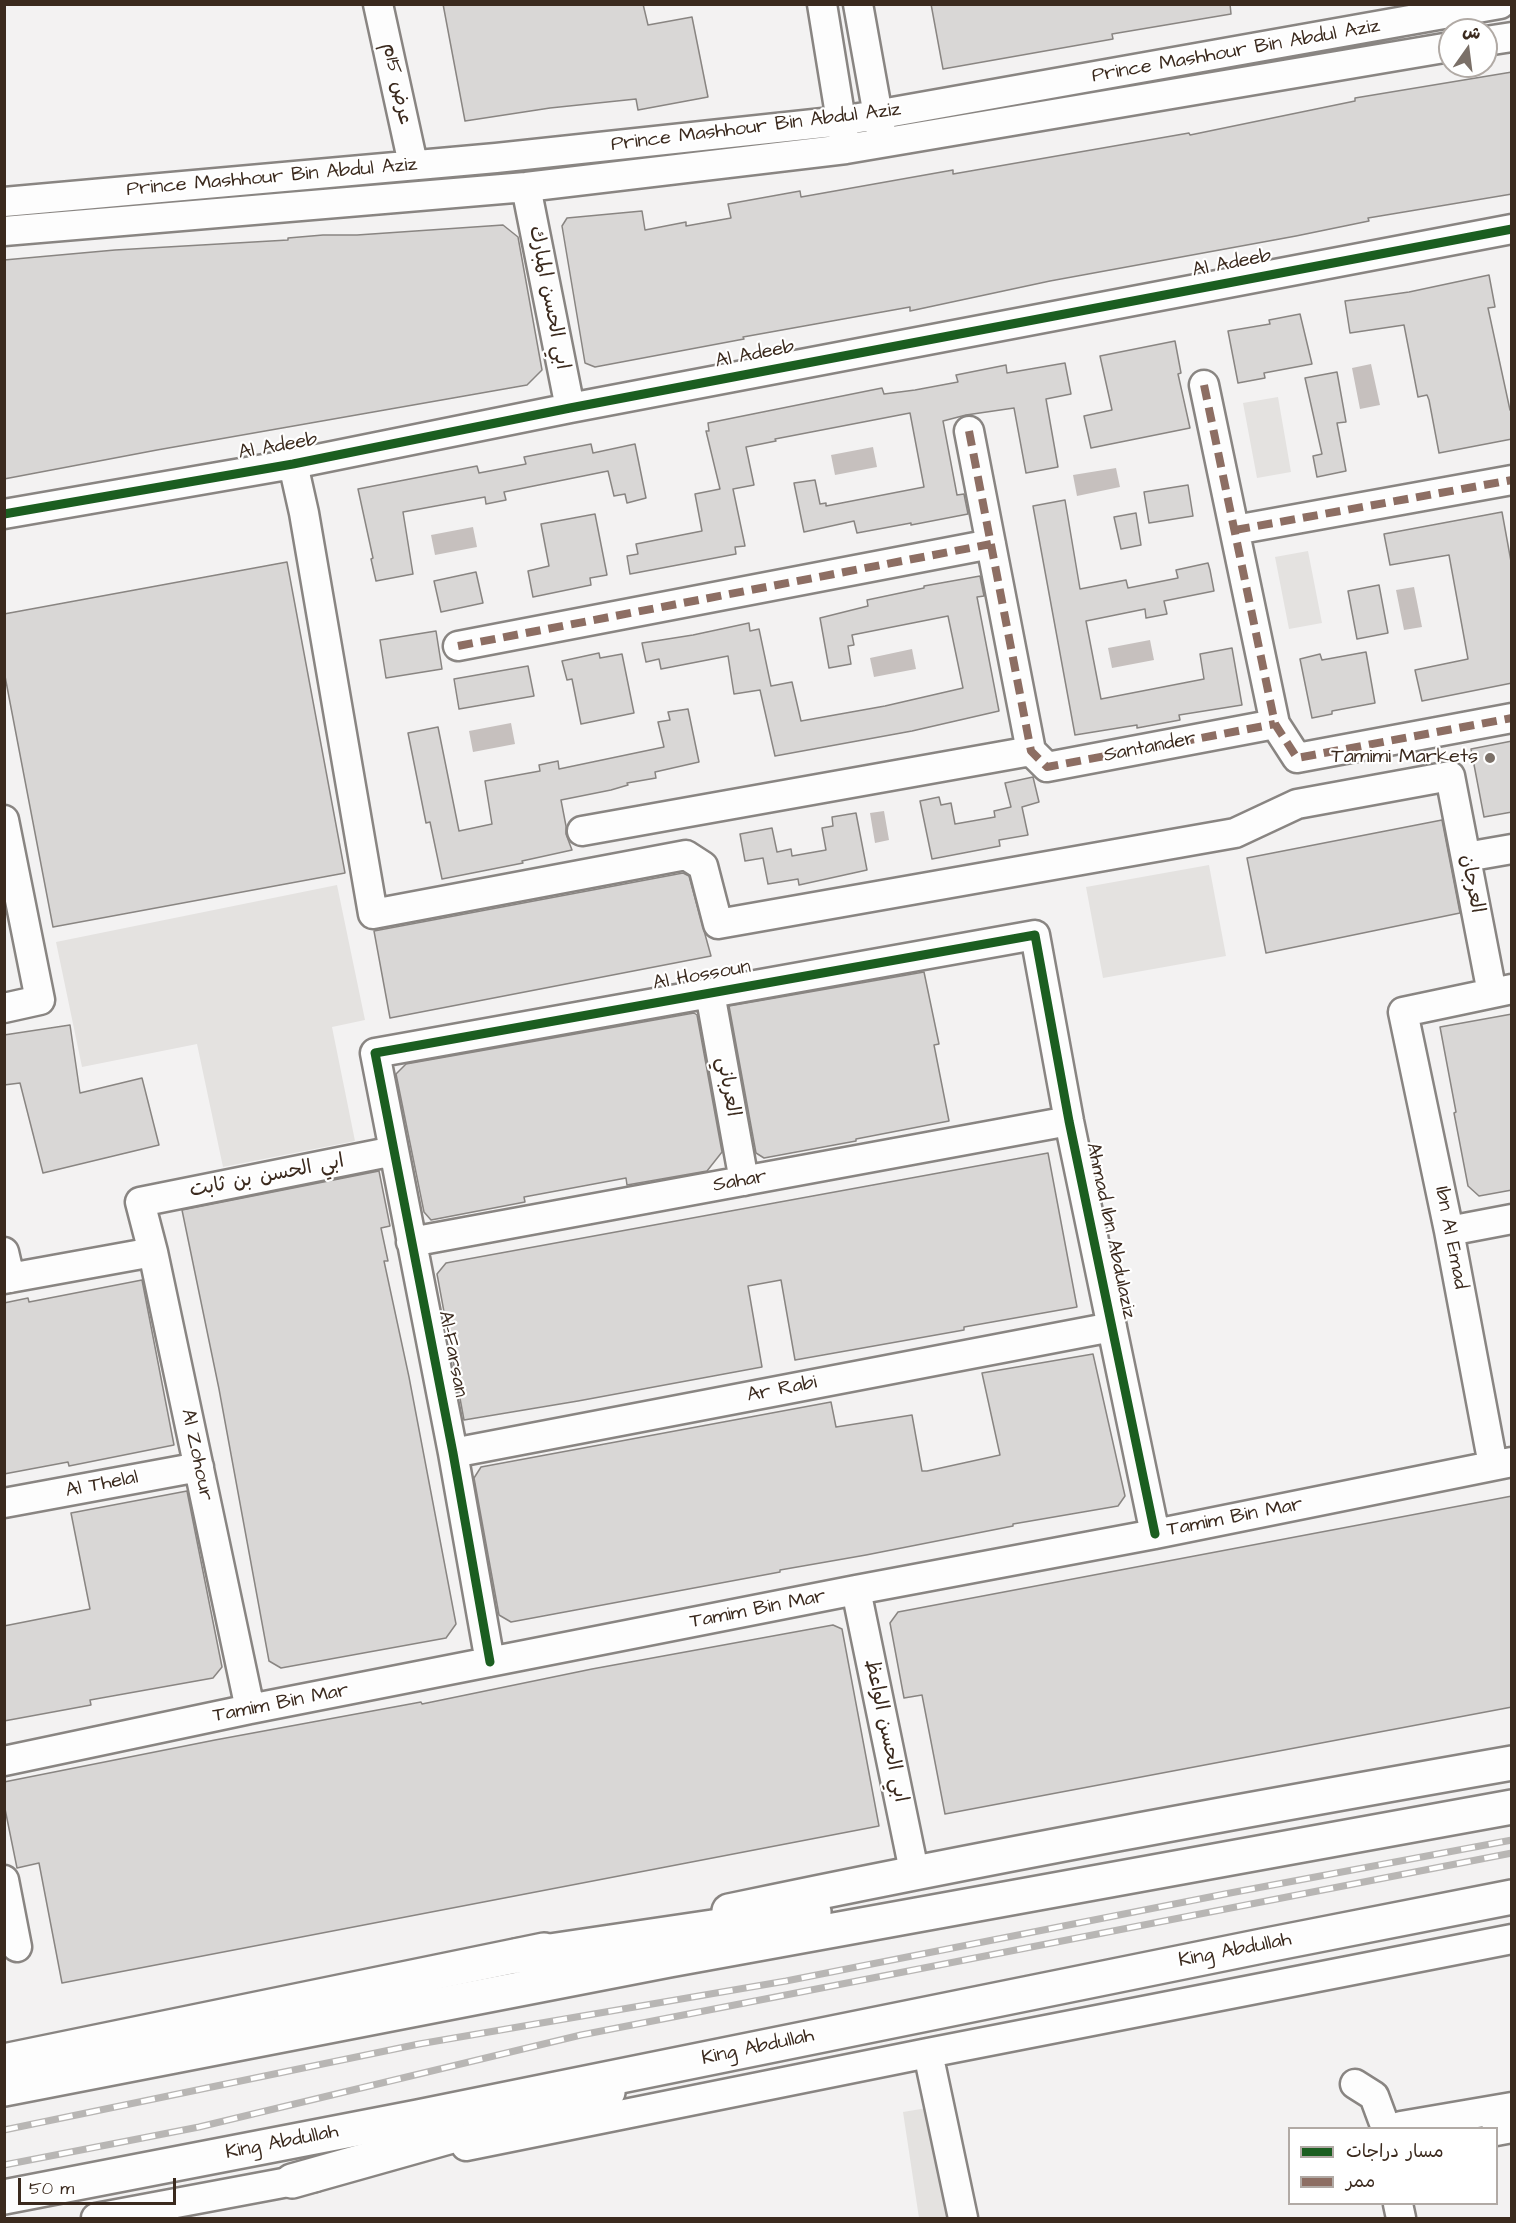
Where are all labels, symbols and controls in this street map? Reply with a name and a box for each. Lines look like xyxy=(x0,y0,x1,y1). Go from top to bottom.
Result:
street label: Prince Mashhour Bin Abdul Aziz xyxy=(1090,15,1382,89)
north arrow xyxy=(1438,18,1498,78)
text: ش xyxy=(1461,20,1483,45)
street label: عرض 15م xyxy=(376,41,416,127)
street label: Prince Mashhour Bin Abdul Aziz xyxy=(610,98,902,158)
street label: Prince Mashhour Bin Abdul Aziz xyxy=(126,153,418,203)
street label: ابي الحسن المبارك xyxy=(522,224,574,372)
street label: Al Adeeb xyxy=(1190,245,1274,283)
street label: Al Adeeb xyxy=(713,336,797,374)
street label: Al Adeeb xyxy=(237,428,319,466)
street label: Santander xyxy=(1102,727,1198,769)
place label: Tamimi Markets xyxy=(1331,746,1478,770)
marker: Tamimi Markets xyxy=(1483,751,1497,765)
street label: العرجان xyxy=(1454,853,1488,915)
street label: Al Hossoun xyxy=(651,956,753,996)
street label: العرباني xyxy=(710,1055,744,1119)
street label: Ahmad Ibn Abdulaziz xyxy=(1080,1141,1140,1321)
street label: ابي الحسن بن ثابت xyxy=(188,1150,346,1204)
street label: Sahar xyxy=(711,1165,769,1199)
street label: Ibn Al Emad xyxy=(1428,1185,1472,1291)
street label: Al-Farsan xyxy=(432,1309,472,1399)
street label: Ar Rabi xyxy=(745,1371,819,1409)
street label: Al Zohour xyxy=(175,1407,217,1503)
street label: Al Thelal xyxy=(64,1466,140,1504)
street label: Tamim Bin Mar xyxy=(1165,1493,1305,1543)
street label: Tamim Bin Mar xyxy=(688,1585,828,1635)
street label: ابي الحسن الواعظ xyxy=(858,1657,912,1805)
street label: Tamim Bin Mar xyxy=(211,1679,351,1729)
street label: King Abdullah xyxy=(1177,1928,1293,1974)
street label: King Abdullah xyxy=(700,2024,816,2072)
street label: King Abdullah xyxy=(224,2120,340,2166)
legend xyxy=(1288,2127,1498,2205)
text: مسار دراجات xyxy=(1346,2139,1444,2164)
scale bar xyxy=(21,2166,178,2204)
text: ممر xyxy=(1346,2169,1375,2194)
text: 50 m xyxy=(29,2176,74,2201)

